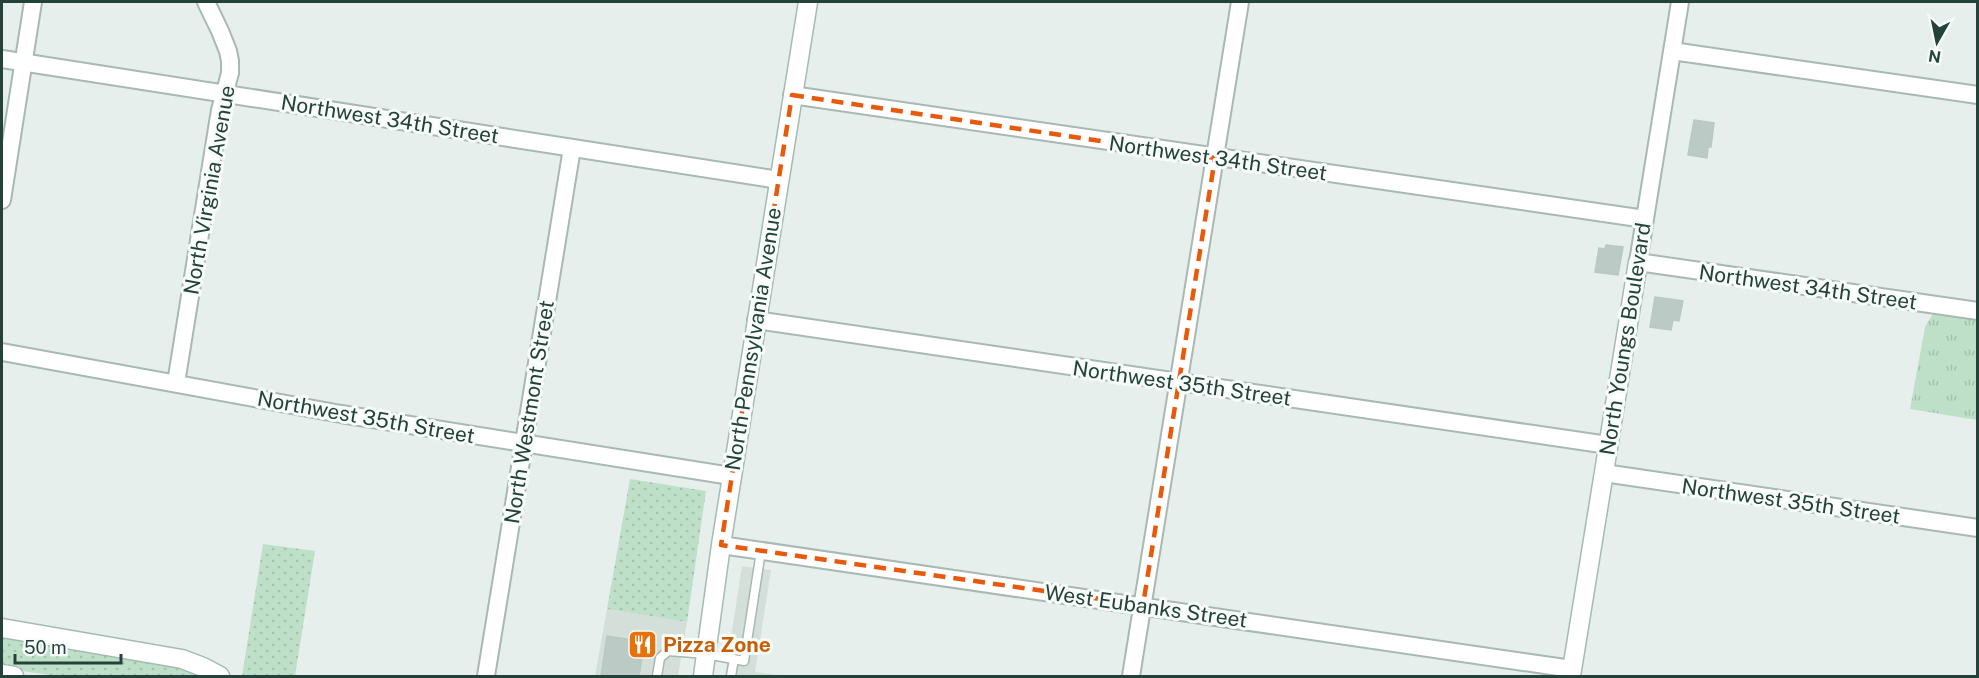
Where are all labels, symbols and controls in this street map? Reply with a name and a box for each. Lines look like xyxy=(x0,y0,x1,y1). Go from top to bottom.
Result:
north arrow xyxy=(1907,12,1967,72)
text: N xyxy=(1927,46,1942,67)
street label: North Virginia Avenue xyxy=(178,83,240,297)
street label: Northwest 34th Street xyxy=(279,89,501,149)
street label: Northwest 34th Street xyxy=(1107,130,1329,186)
street label: North Pennsylvania Avenue xyxy=(720,206,786,472)
street label: North Youngs Boulevard xyxy=(1594,221,1656,457)
street label: Northwest 34th Street xyxy=(1697,259,1919,315)
street label: North Westmont Street xyxy=(499,298,559,526)
street label: Northwest 35th Street xyxy=(1071,355,1293,411)
street label: Northwest 35th Street xyxy=(255,386,477,448)
street label: Northwest 35th Street xyxy=(1680,473,1902,529)
street label: West Eubanks Street xyxy=(1043,579,1249,633)
scale bar xyxy=(15,627,122,665)
restaurant icon: Pizza Zone xyxy=(626,628,658,660)
place label: Pizza Zone xyxy=(663,632,771,657)
text: 50 m xyxy=(24,637,67,658)

